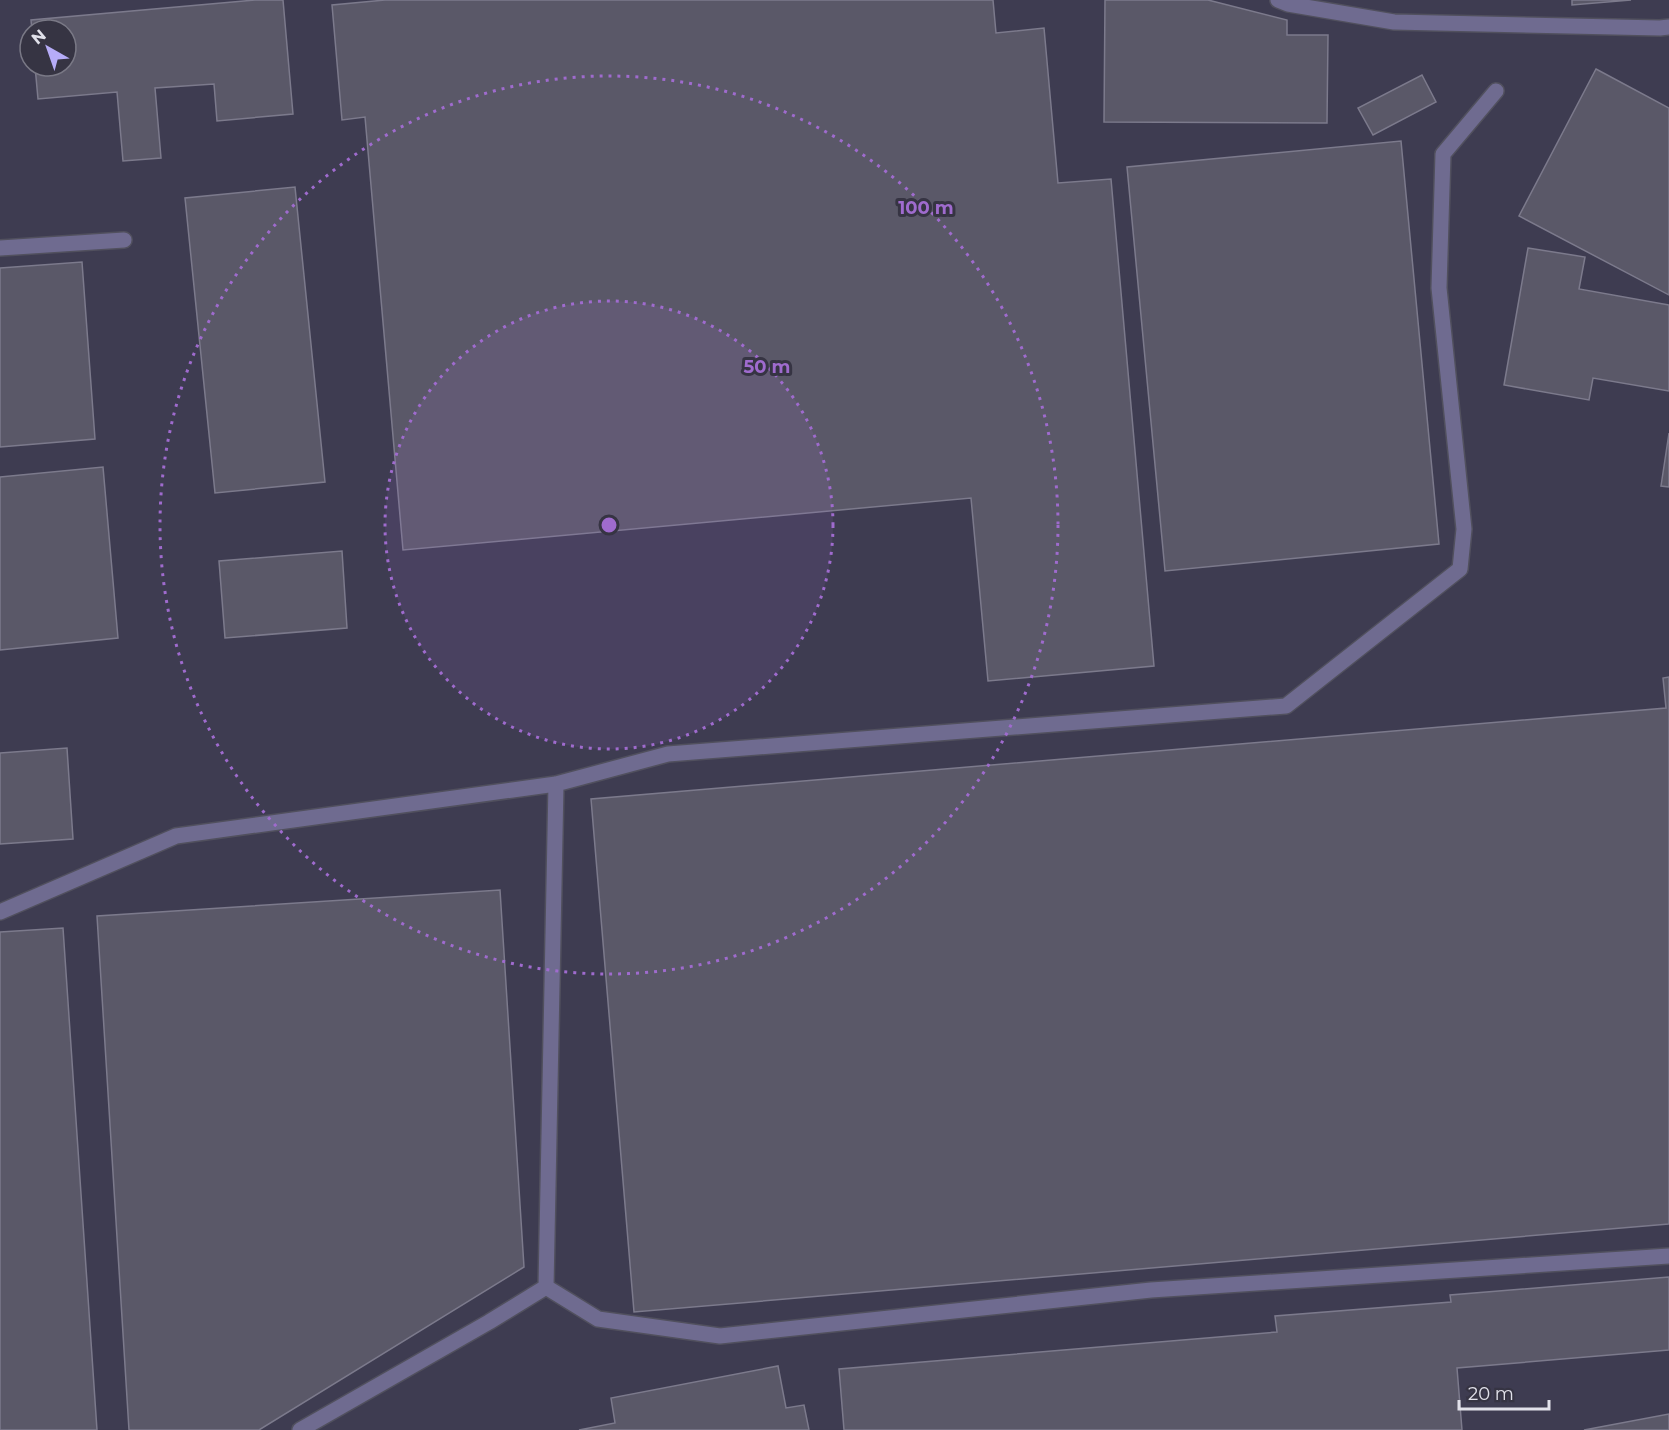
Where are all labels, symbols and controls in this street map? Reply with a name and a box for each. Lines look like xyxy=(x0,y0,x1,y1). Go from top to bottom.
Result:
north arrow xyxy=(18,18,78,78)
text: N xyxy=(28,25,50,48)
text: 100 m xyxy=(898,197,954,219)
text: 50 m xyxy=(744,356,790,378)
centre of rings xyxy=(599,515,619,535)
scale bar xyxy=(1459,1373,1549,1411)
text: 20 m xyxy=(1468,1383,1514,1405)

